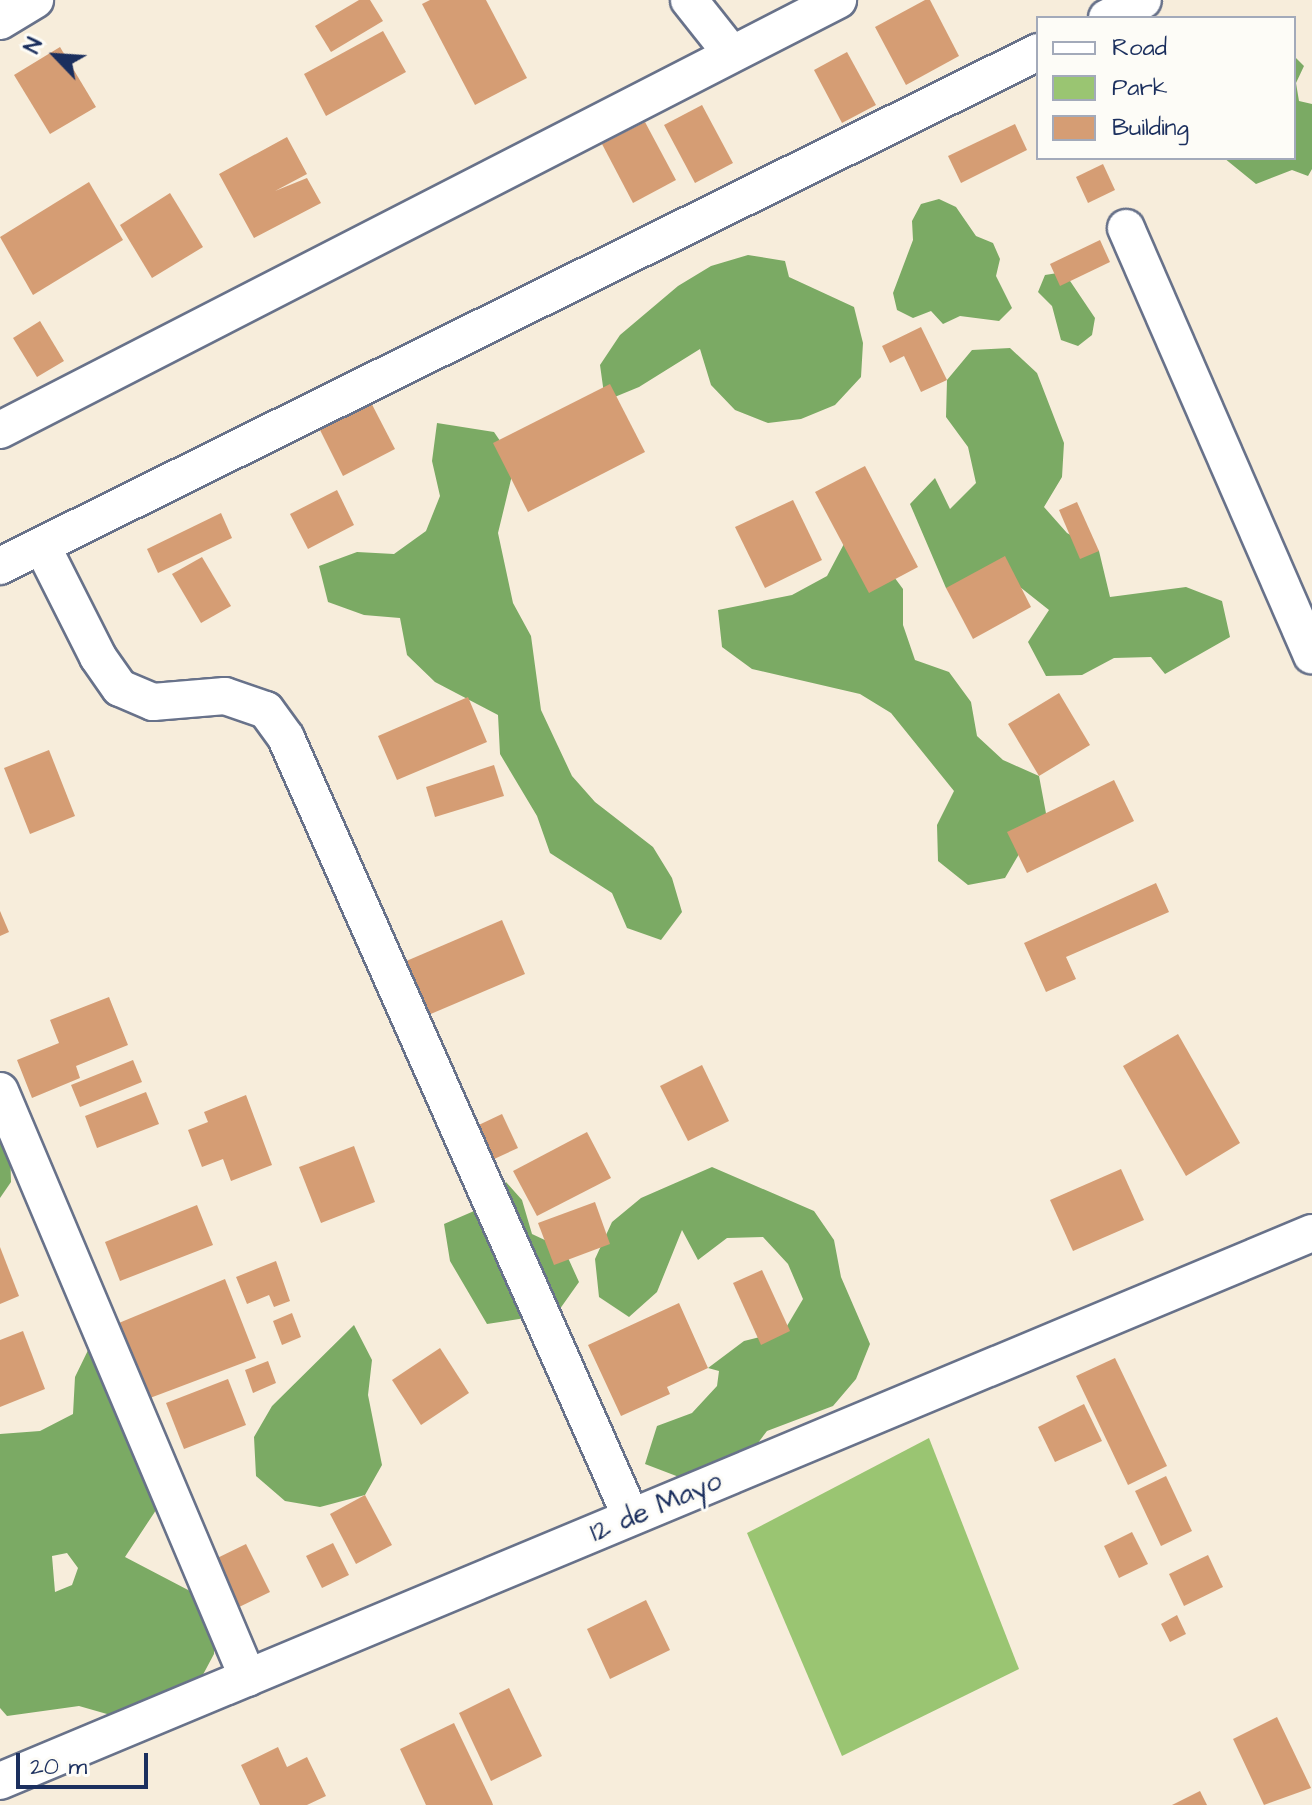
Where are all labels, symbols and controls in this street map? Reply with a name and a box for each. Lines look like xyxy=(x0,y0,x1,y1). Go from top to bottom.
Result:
north arrow xyxy=(16,16,96,96)
legend xyxy=(1036,16,1296,160)
text: Road xyxy=(1112,31,1167,65)
text: N xyxy=(17,33,51,58)
text: Park xyxy=(1112,71,1168,105)
text: Building xyxy=(1112,111,1189,145)
street label: 12 de Mayo xyxy=(585,1464,727,1550)
scale bar xyxy=(20,1737,152,1787)
text: 20 m xyxy=(30,1750,87,1784)

